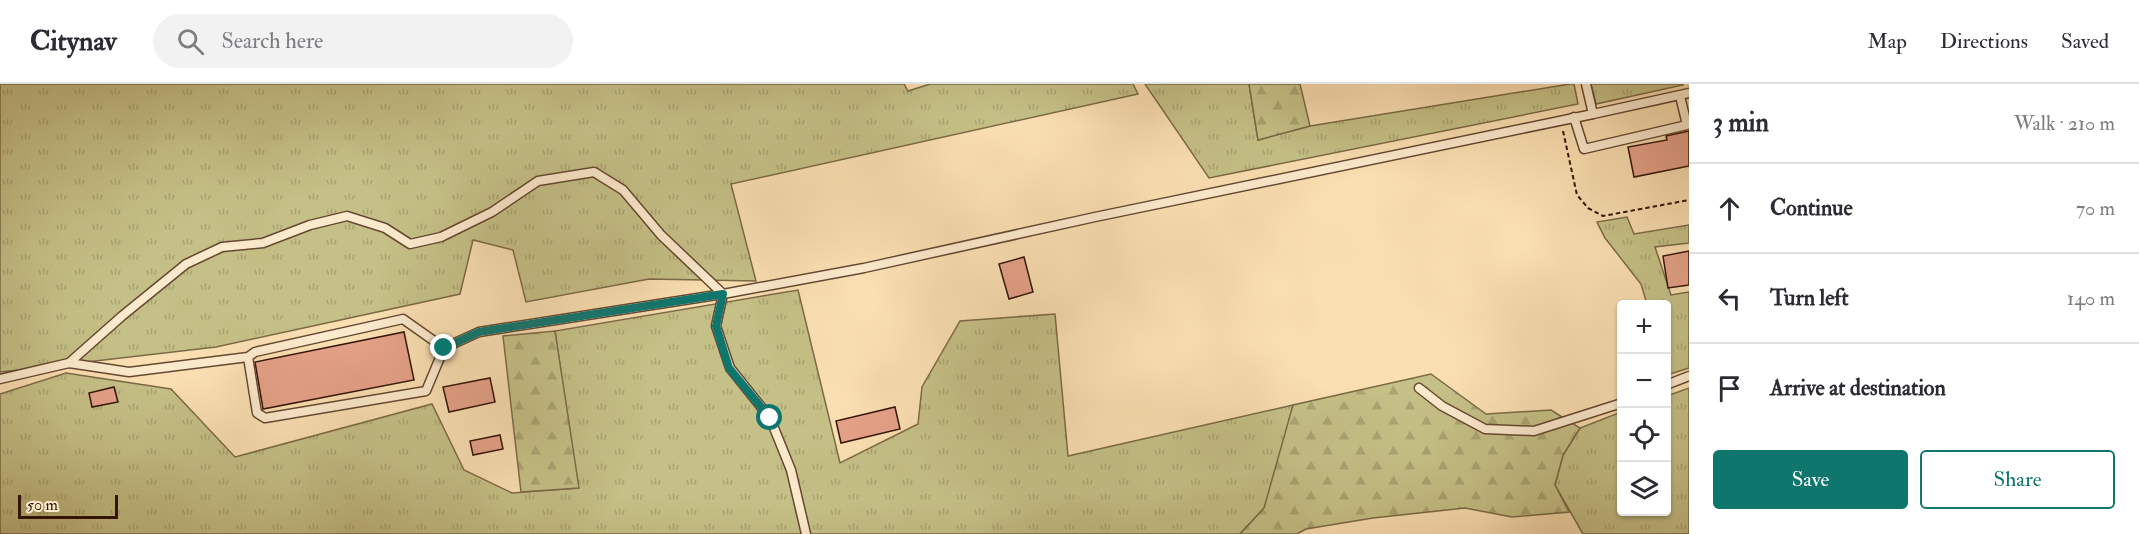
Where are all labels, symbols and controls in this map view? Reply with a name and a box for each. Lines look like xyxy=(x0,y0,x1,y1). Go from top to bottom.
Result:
search box xyxy=(153,14,573,68)
text: Citynav xyxy=(30,24,117,59)
icon: search xyxy=(174,25,207,58)
text: Search here xyxy=(222,27,323,55)
text: Map xyxy=(1867,28,1907,55)
text: Directions xyxy=(1940,28,2028,55)
text: Saved xyxy=(2061,28,2109,55)
text: 3 min xyxy=(1713,107,1769,139)
text: Walk · 210 m xyxy=(2014,111,2115,136)
icon: ahead xyxy=(1713,192,1746,225)
text: Continue xyxy=(1770,194,1853,222)
text: 70 m xyxy=(2076,196,2115,221)
icon: left xyxy=(1713,282,1746,315)
text: Turn left xyxy=(1770,284,1849,312)
text: 140 m xyxy=(2067,286,2115,311)
map controls xyxy=(1617,300,1671,516)
button: + xyxy=(1617,300,1671,354)
route end xyxy=(430,334,456,360)
button: − xyxy=(1617,354,1671,408)
icon: arrive xyxy=(1713,372,1746,405)
text: Arrive at destination xyxy=(1770,374,1946,402)
route start xyxy=(756,404,782,430)
button: locate xyxy=(1617,408,1671,462)
button: Save xyxy=(1713,450,1908,509)
button: Share xyxy=(1920,450,2115,509)
button: layers xyxy=(1617,462,1671,516)
scale bar xyxy=(18,492,118,520)
text: 50 m xyxy=(27,495,58,515)

